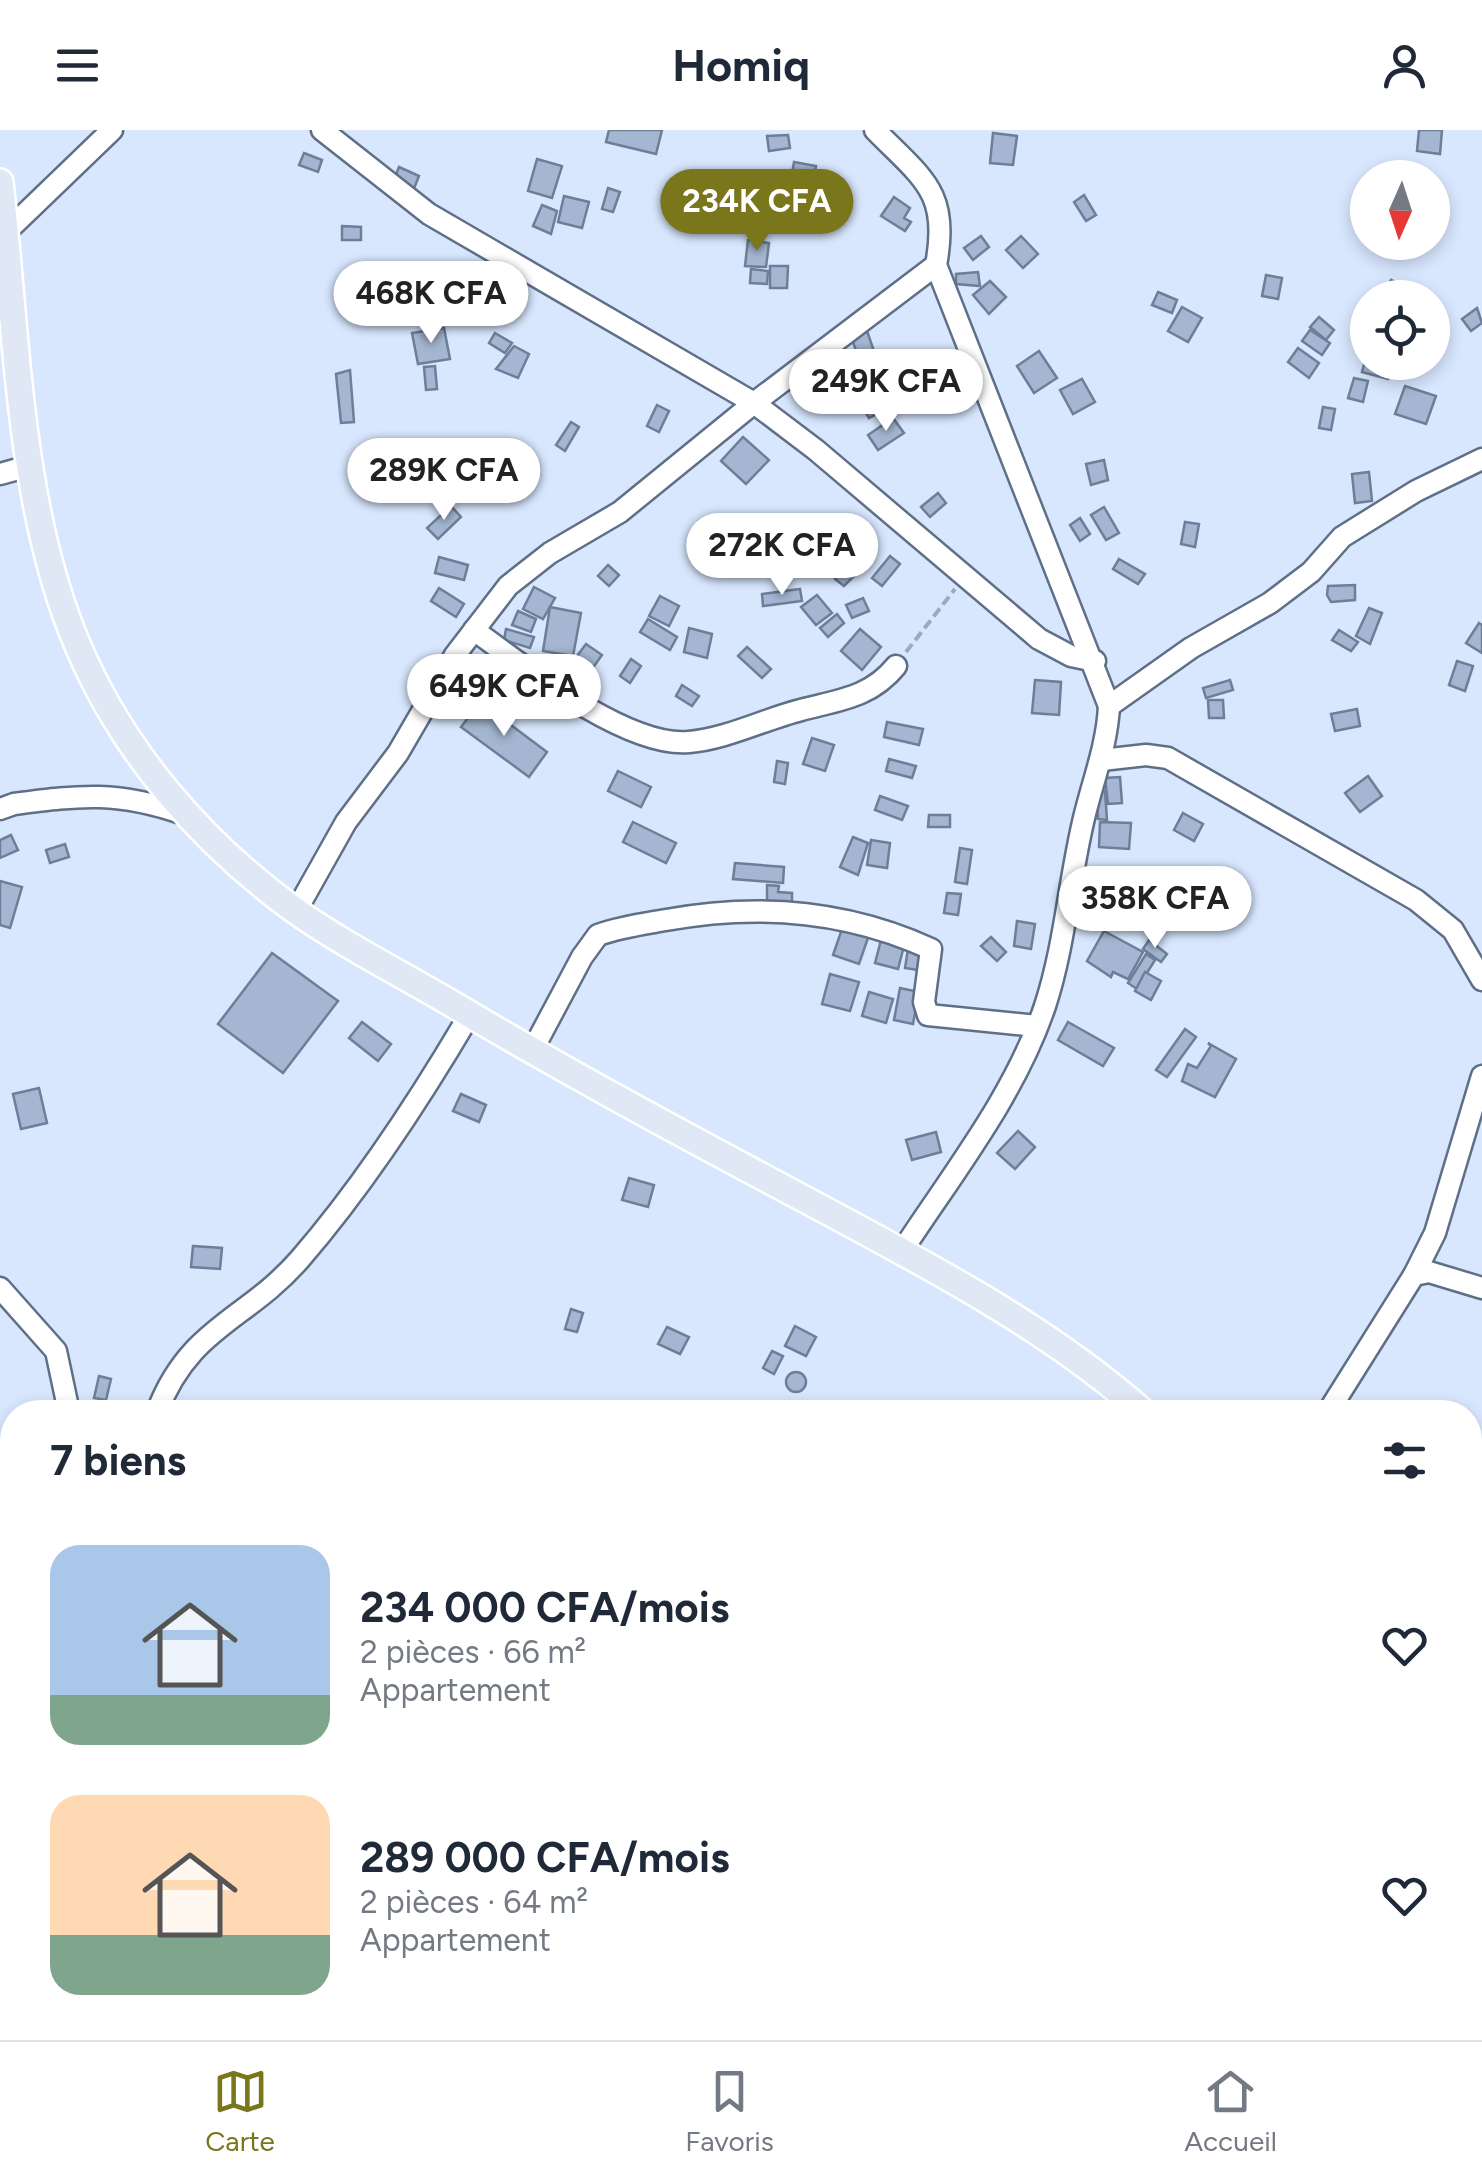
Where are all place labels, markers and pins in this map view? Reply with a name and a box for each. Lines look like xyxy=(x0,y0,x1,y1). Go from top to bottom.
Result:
pin: 234K CFA xyxy=(654,169,860,254)
pin: 468K CFA xyxy=(328,261,534,346)
pin: 249K CFA xyxy=(783,349,989,434)
pin: 289K CFA xyxy=(341,438,547,523)
pin: 272K CFA xyxy=(679,513,885,598)
pin: 649K CFA xyxy=(401,654,607,739)
pin: 358K CFA xyxy=(1052,866,1258,951)

